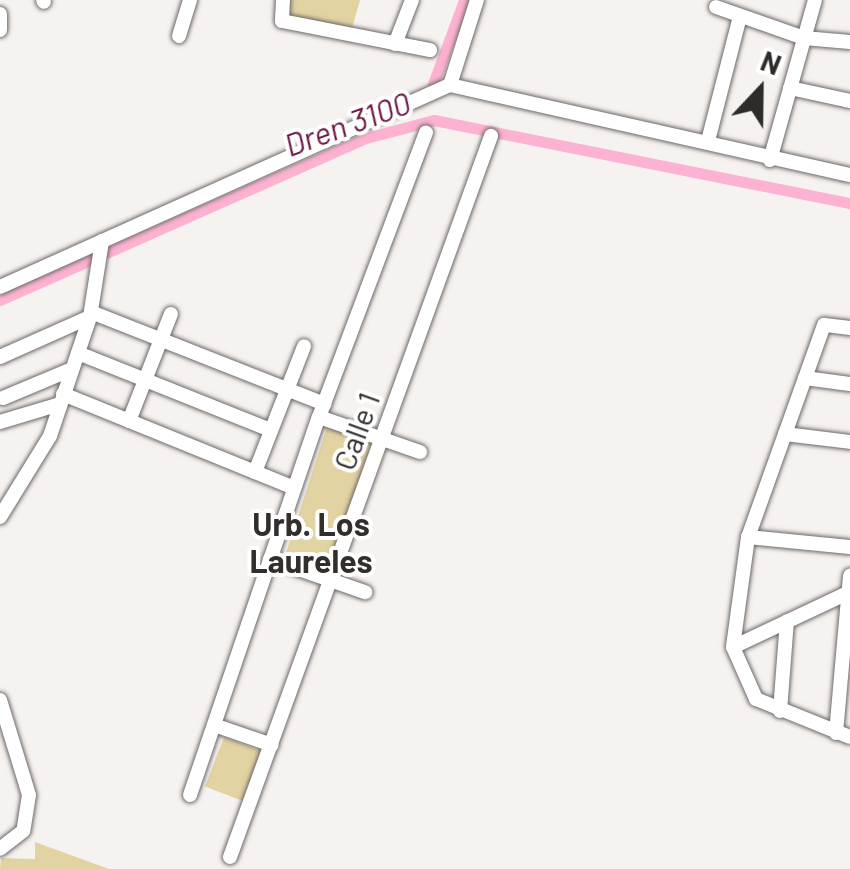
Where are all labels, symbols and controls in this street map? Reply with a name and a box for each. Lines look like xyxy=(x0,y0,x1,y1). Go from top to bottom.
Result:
north arrow xyxy=(710,40,810,140)
text: N xyxy=(756,43,786,81)
water label: Dren 3100 xyxy=(279,82,415,164)
street label: Calle 1 xyxy=(325,387,387,475)
district label: Urb. Los Laureles xyxy=(249,505,373,580)

